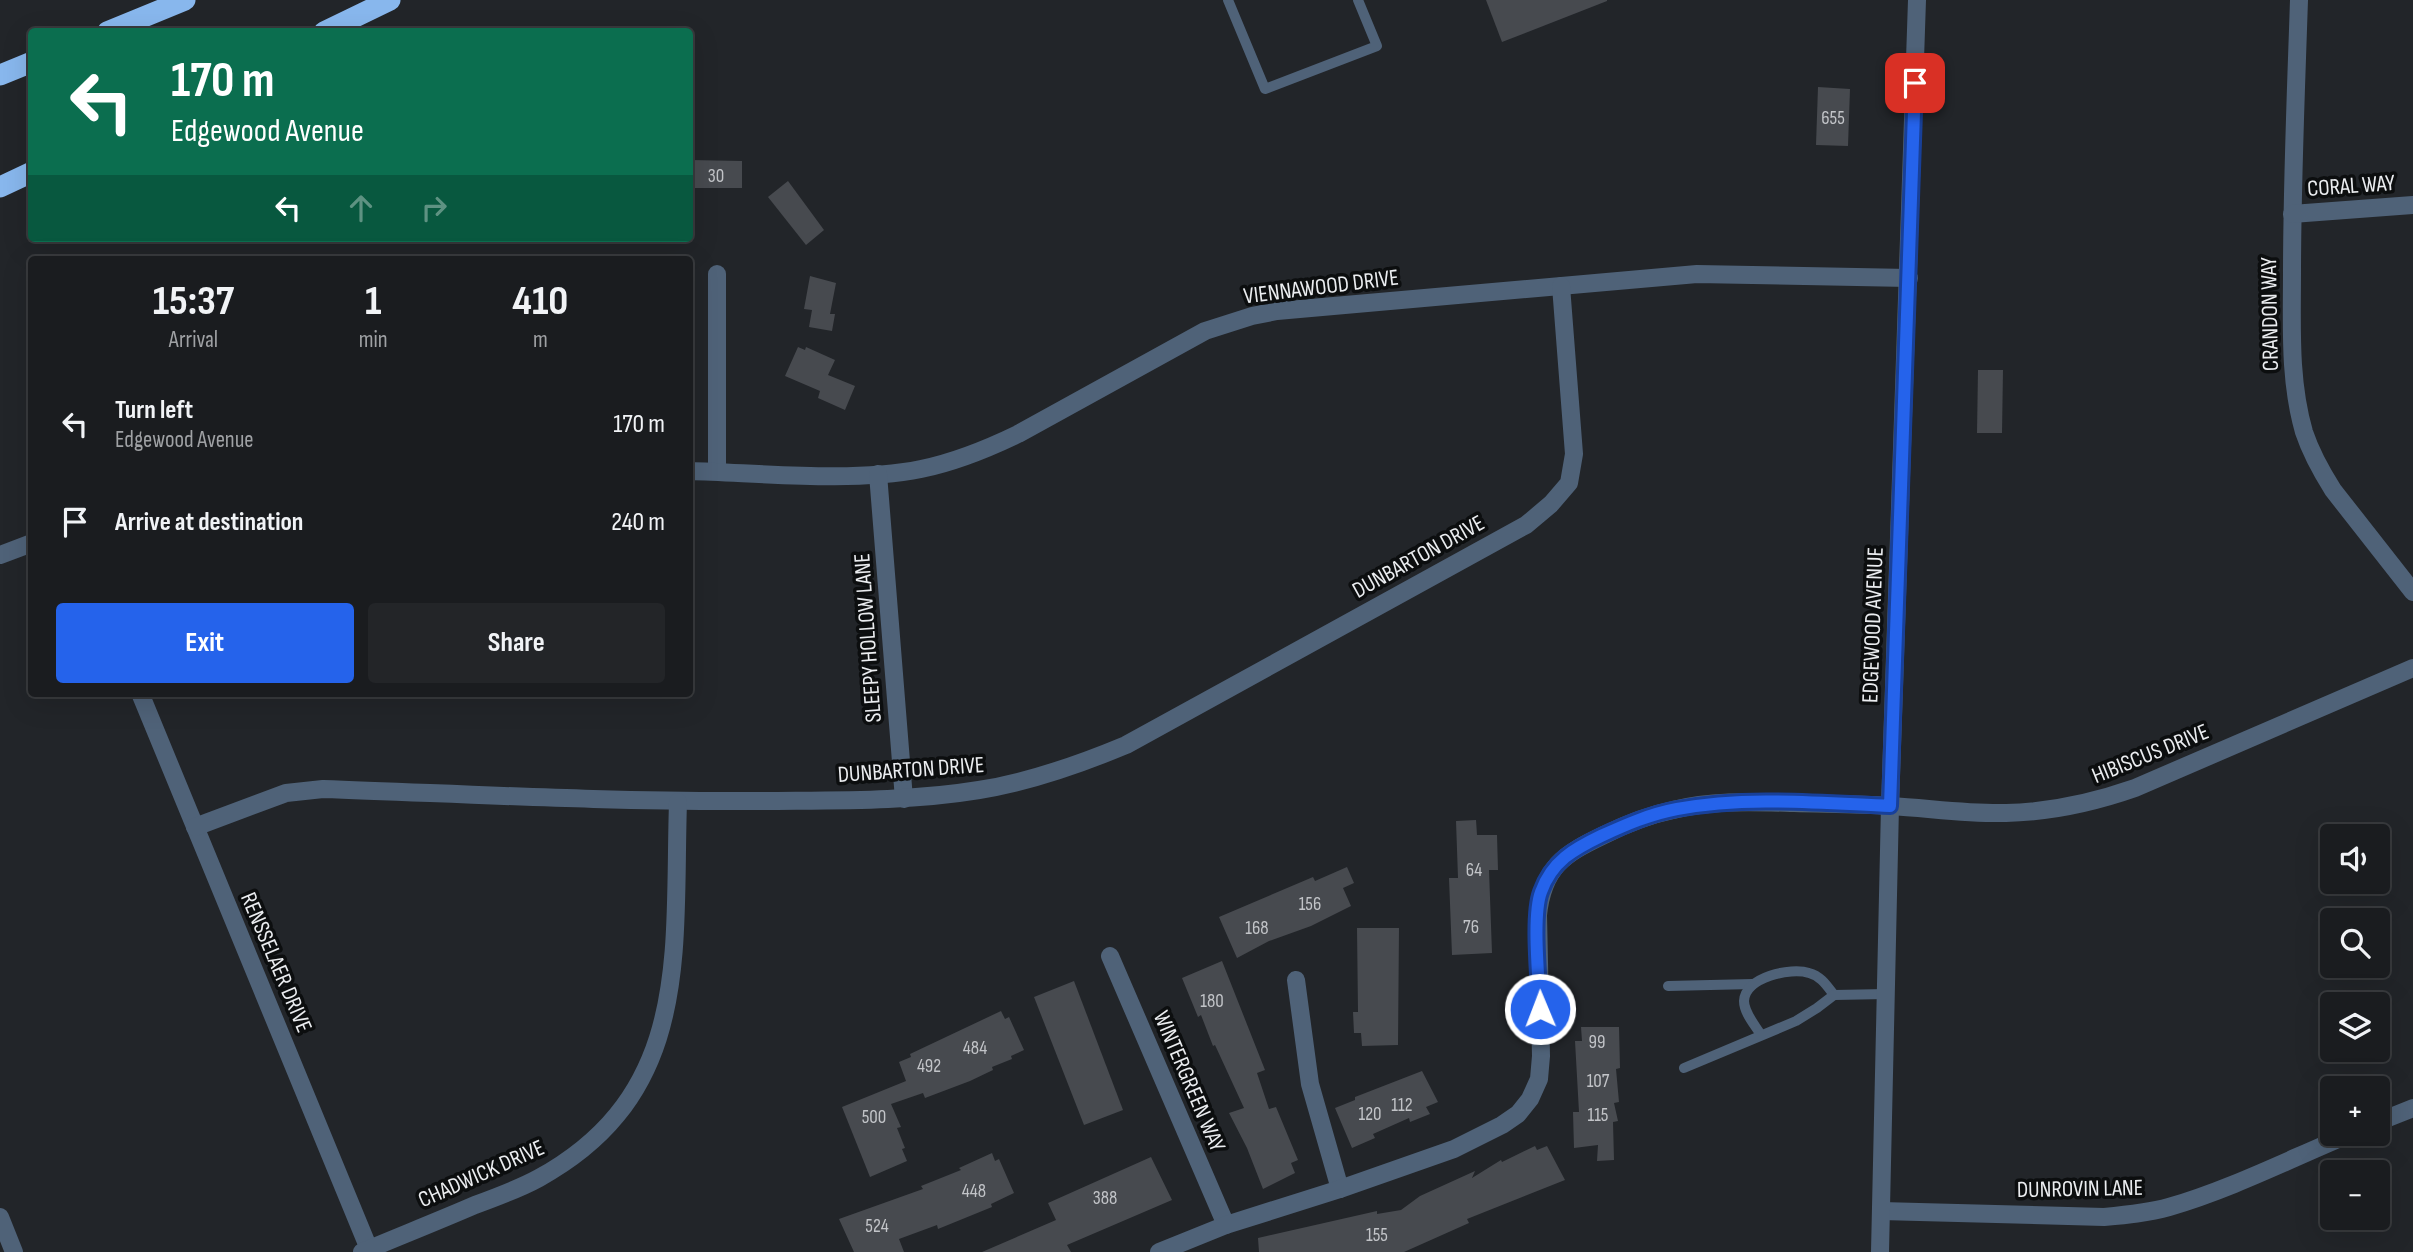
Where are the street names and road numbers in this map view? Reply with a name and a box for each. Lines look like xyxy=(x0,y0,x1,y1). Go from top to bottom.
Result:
street label: CORAL WAY xyxy=(2306,169,2396,203)
street label: CRANDON WAY xyxy=(2255,256,2285,371)
street label: VIENNAWOOD DRIVE xyxy=(1242,264,1400,310)
street label: DUNBARTON DRIVE xyxy=(1347,509,1489,605)
street label: EDGEWOOD AVENUE xyxy=(1856,547,1890,703)
street label: SLEEPY HOLLOW LANE xyxy=(848,552,888,723)
street label: HIBISCUS DRIVE xyxy=(2088,718,2213,790)
street label: DUNBARTON DRIVE xyxy=(837,751,985,789)
street label: RENSSELAER DRIVE xyxy=(234,888,318,1037)
street label: WINTERGREEN WAY xyxy=(1147,1007,1231,1156)
street label: CHADWICK DRIVE xyxy=(414,1134,549,1214)
street label: DUNROVIN LANE xyxy=(2017,1174,2143,1204)

